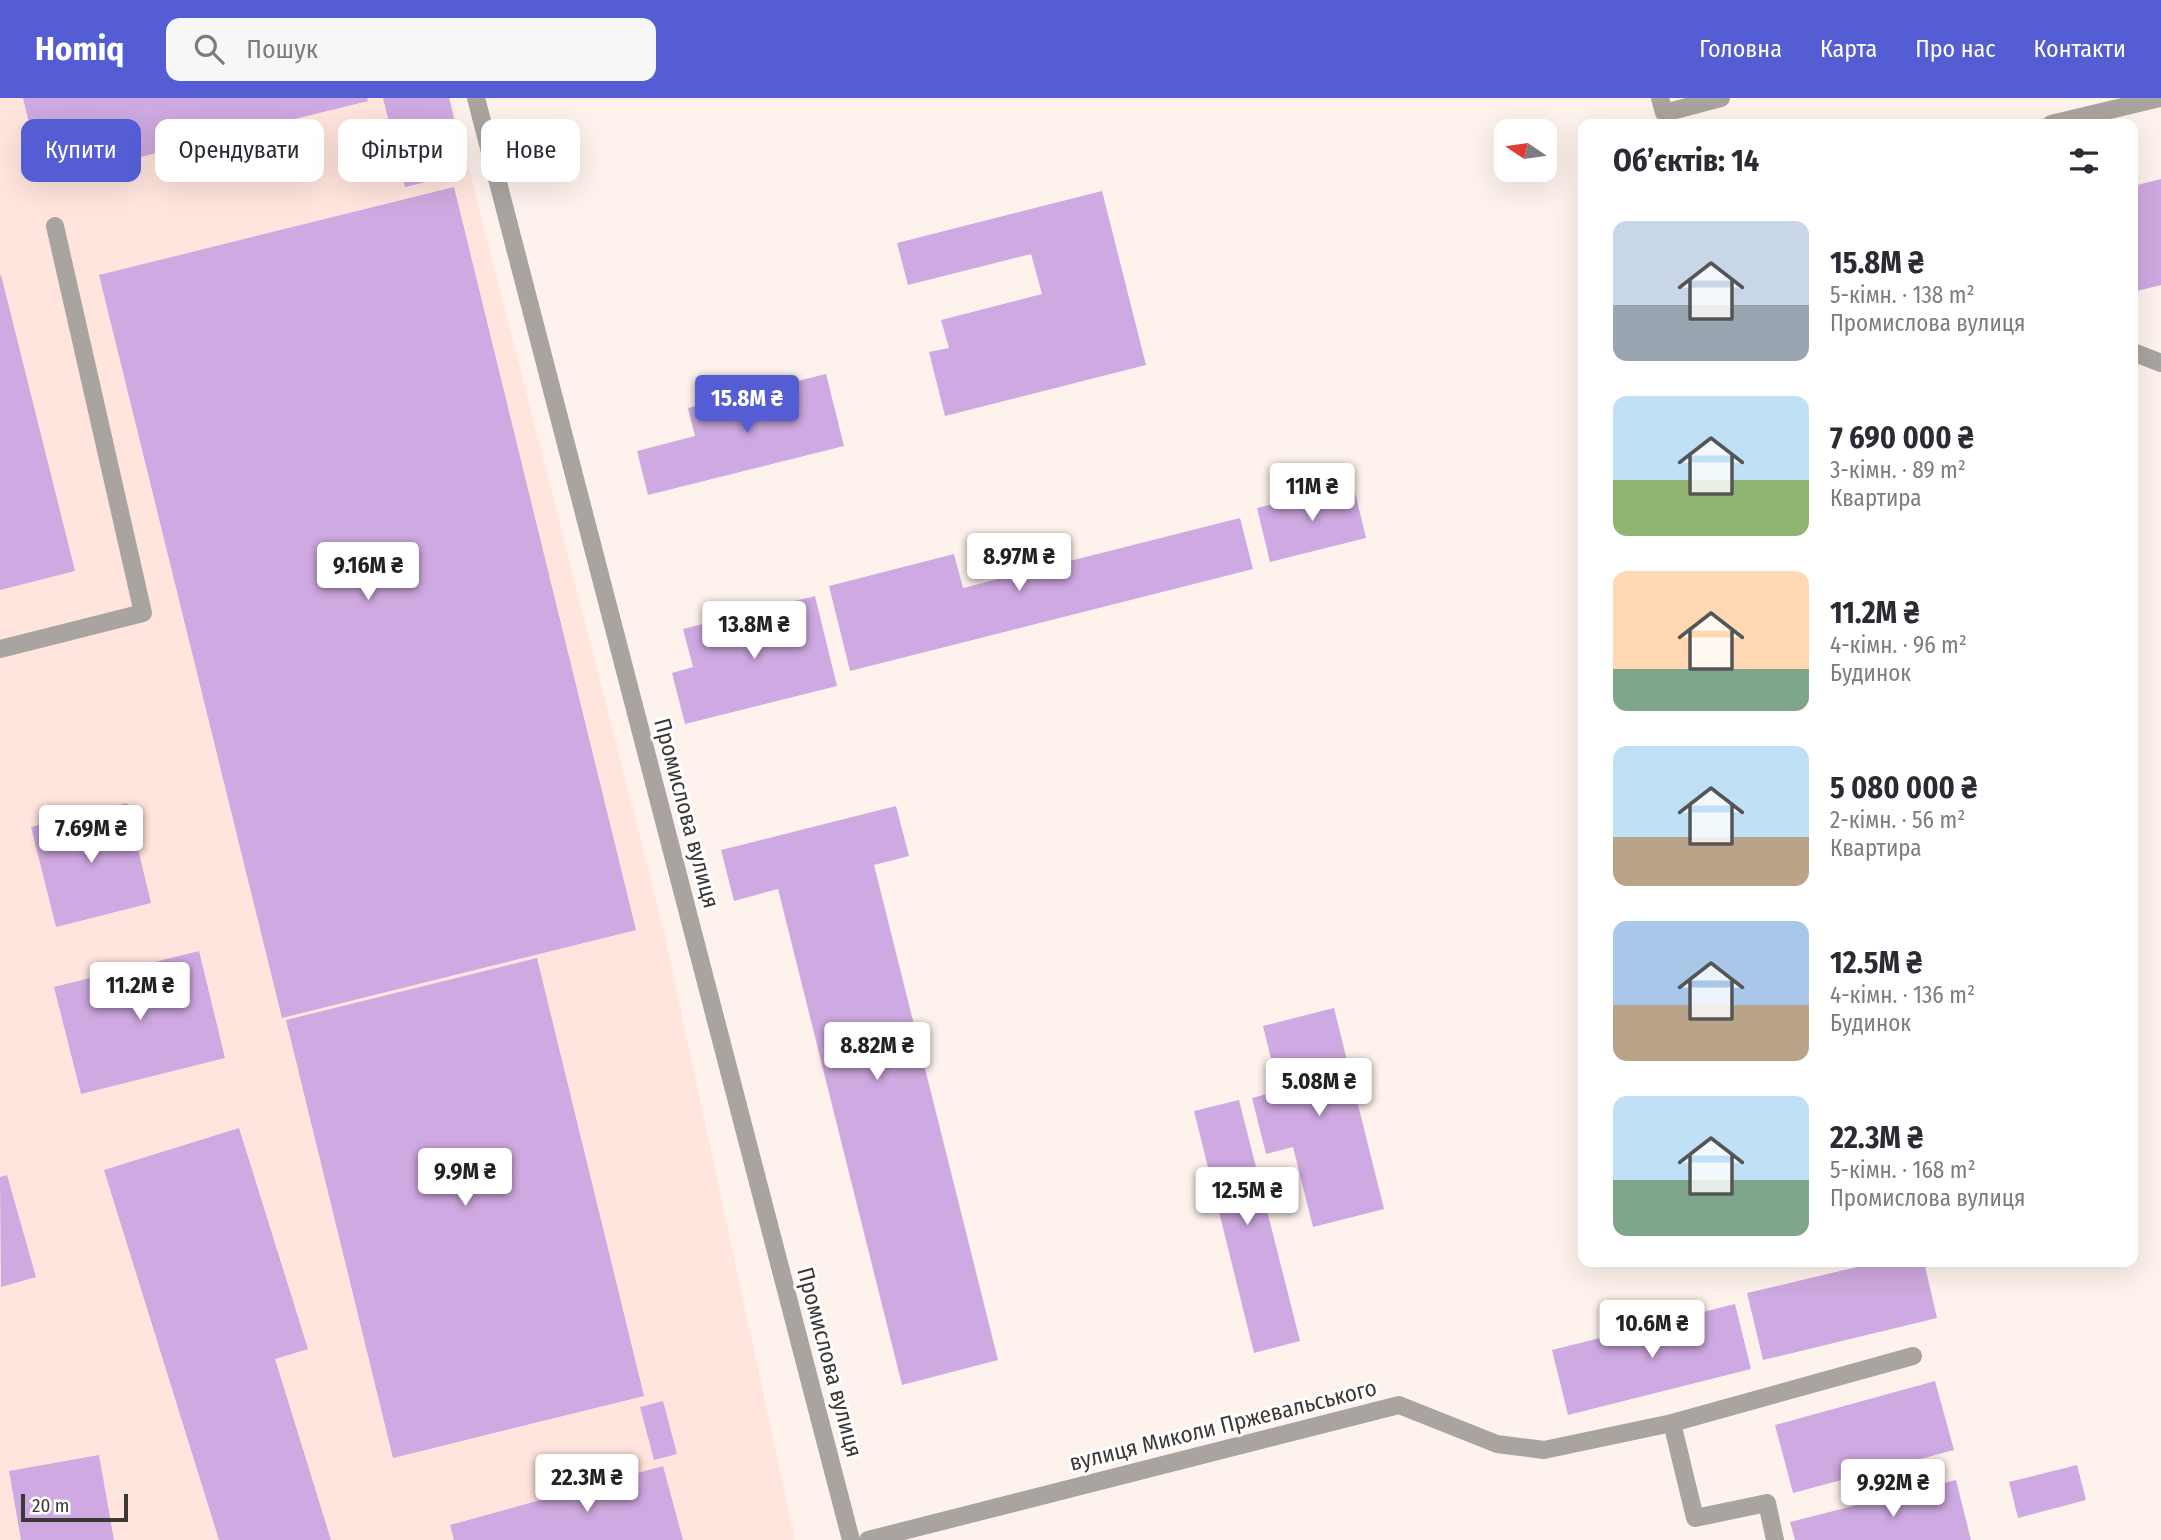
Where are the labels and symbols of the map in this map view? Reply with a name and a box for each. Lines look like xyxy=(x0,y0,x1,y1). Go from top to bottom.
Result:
north arrow xyxy=(1494,119,1558,182)
pin: 15.8M ₴ xyxy=(682,376,812,435)
pin: 11M ₴ xyxy=(1263,464,1361,523)
pin: 8.97M ₴ xyxy=(954,533,1084,593)
pin: 9.16M ₴ xyxy=(303,542,433,602)
pin: 13.8M ₴ xyxy=(689,602,819,661)
street label: Промислова вулиця xyxy=(648,715,726,911)
pin: 7.69M ₴ xyxy=(26,806,156,865)
pin: 11.2M ₴ xyxy=(75,962,205,1022)
pin: 8.82M ₴ xyxy=(812,1023,942,1082)
pin: 5.08M ₴ xyxy=(1254,1058,1384,1118)
pin: 9.9M ₴ xyxy=(408,1148,522,1208)
pin: 12.5M ₴ xyxy=(1182,1168,1312,1227)
street label: Промислова вулиця xyxy=(791,1264,869,1460)
pin: 10.6M ₴ xyxy=(1587,1300,1717,1360)
street label: вулиця Миколи Пржевальського xyxy=(1067,1373,1379,1477)
pin: 22.3M ₴ xyxy=(522,1454,652,1514)
pin: 9.92M ₴ xyxy=(1828,1460,1958,1519)
scale bar xyxy=(21,1491,128,1523)

